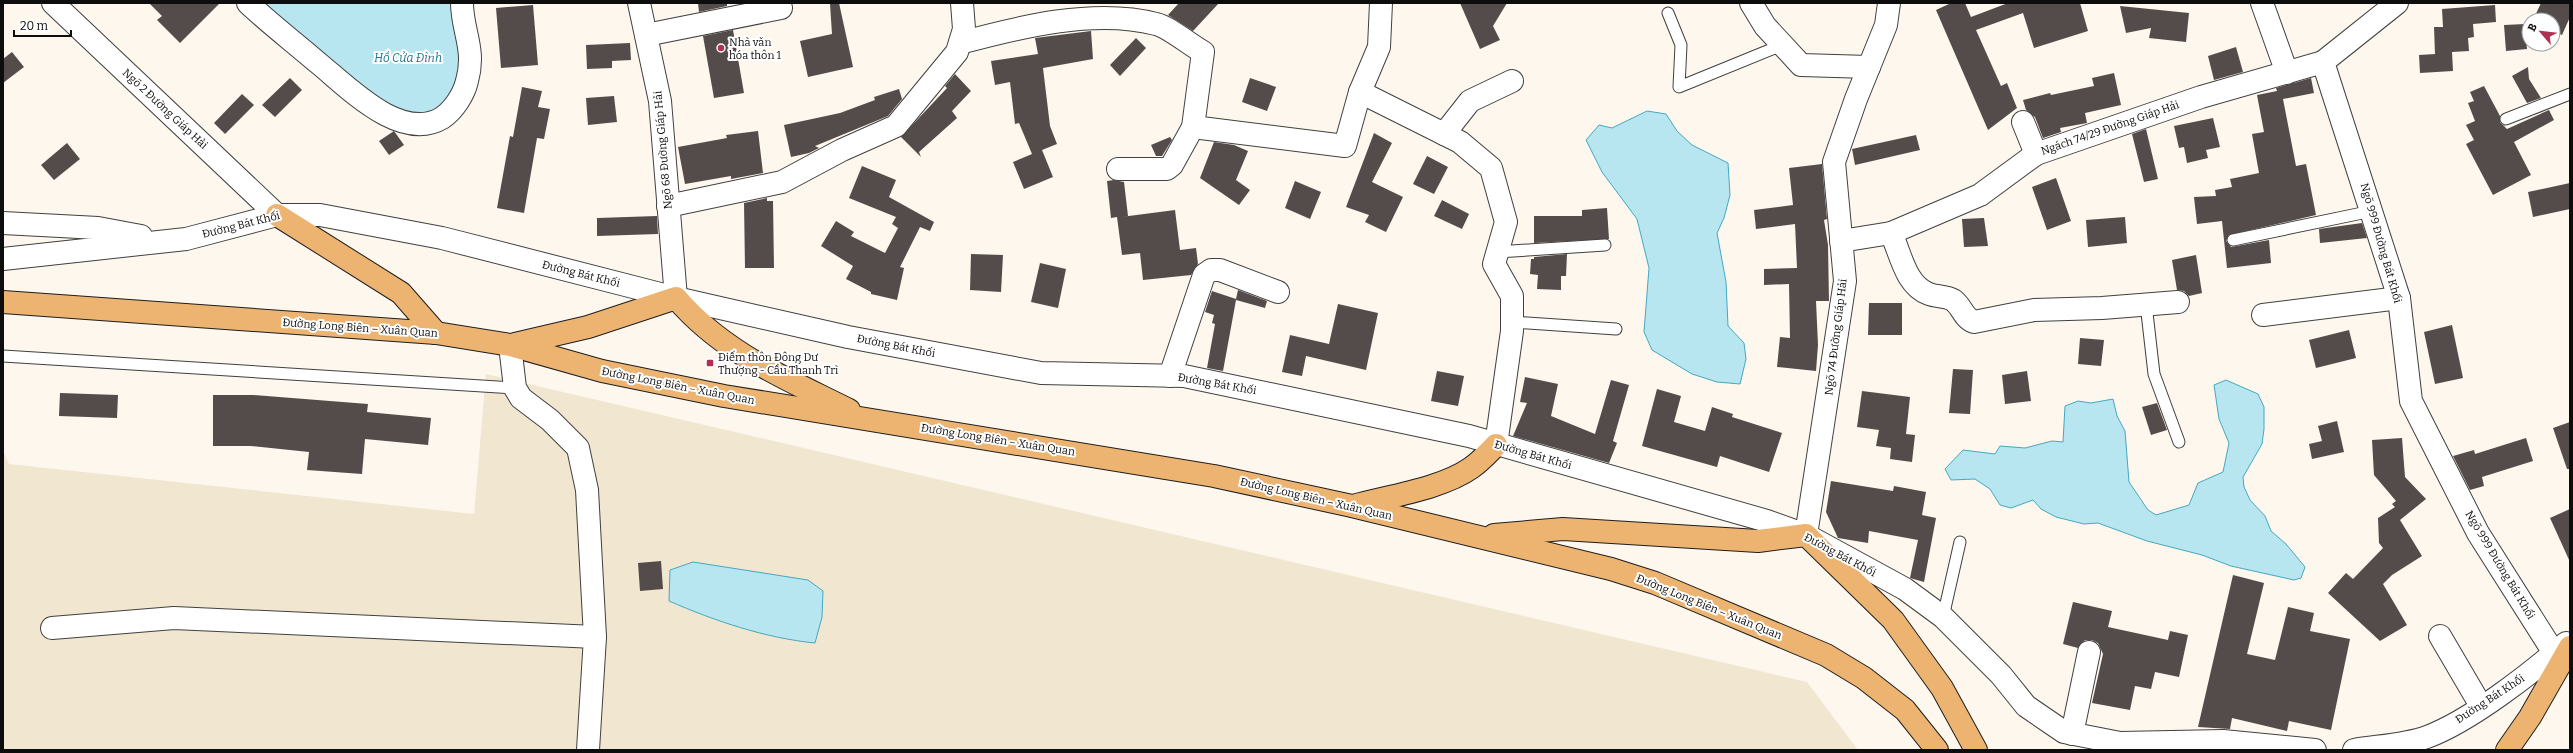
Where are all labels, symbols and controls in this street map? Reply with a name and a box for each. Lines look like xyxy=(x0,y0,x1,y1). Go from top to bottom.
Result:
scale bar xyxy=(14,12,71,38)
north arrow xyxy=(2521,12,2561,52)
text: 20 m xyxy=(20,19,49,33)
text: B xyxy=(2525,21,2540,34)
place label: Nhà văn hóa thôn 1 xyxy=(729,36,782,62)
marker: Nhà văn hóa thôn 1 xyxy=(716,43,726,53)
water label: Hồ Cửa Đình xyxy=(374,50,442,65)
street label: Ngõ 2 Đường Giáp Hải xyxy=(120,66,211,152)
street label: Ngõ 68 Đường Giáp Hải xyxy=(651,90,675,210)
street label: Ngách 74/29 Đường Giáp Hải xyxy=(2039,98,2181,158)
street label: Ngõ 999 Đường Bát Khối xyxy=(2358,181,2406,305)
street label: Đường Bát Khối xyxy=(201,208,282,241)
street label: Đường Bát Khối xyxy=(541,257,622,290)
street label: Ngõ 74 Đường Giáp Hải xyxy=(1822,277,1850,396)
street label: Đường Long Biên – Xuân Quan xyxy=(282,316,438,340)
street label: Đường Bát Khối xyxy=(856,331,937,360)
place label: Điếm thôn Đông Dư Thượng - Cầu Thanh Trì xyxy=(718,350,839,377)
marker: Điếm thôn Đông Dư Thượng - Cầu Thanh Trì xyxy=(705,358,715,368)
street label: Đường Long Biên – Xuân Quan xyxy=(600,365,756,407)
street label: Đường Bát Khối xyxy=(1177,370,1258,397)
street label: Đường Long Biên – Xuân Quan xyxy=(920,421,1076,459)
street label: Đường Bát Khối xyxy=(1493,437,1574,472)
street label: Đường Long Biên – Xuân Quan xyxy=(1239,475,1393,523)
street label: Ngõ 999 Đường Bát Khối xyxy=(2462,508,2539,622)
street label: Đường Bát Khối xyxy=(1802,530,1879,580)
street label: Đường Long Biên – Xuân Quan xyxy=(1634,572,1784,642)
street label: Đường Bát Khối xyxy=(2452,671,2528,726)

